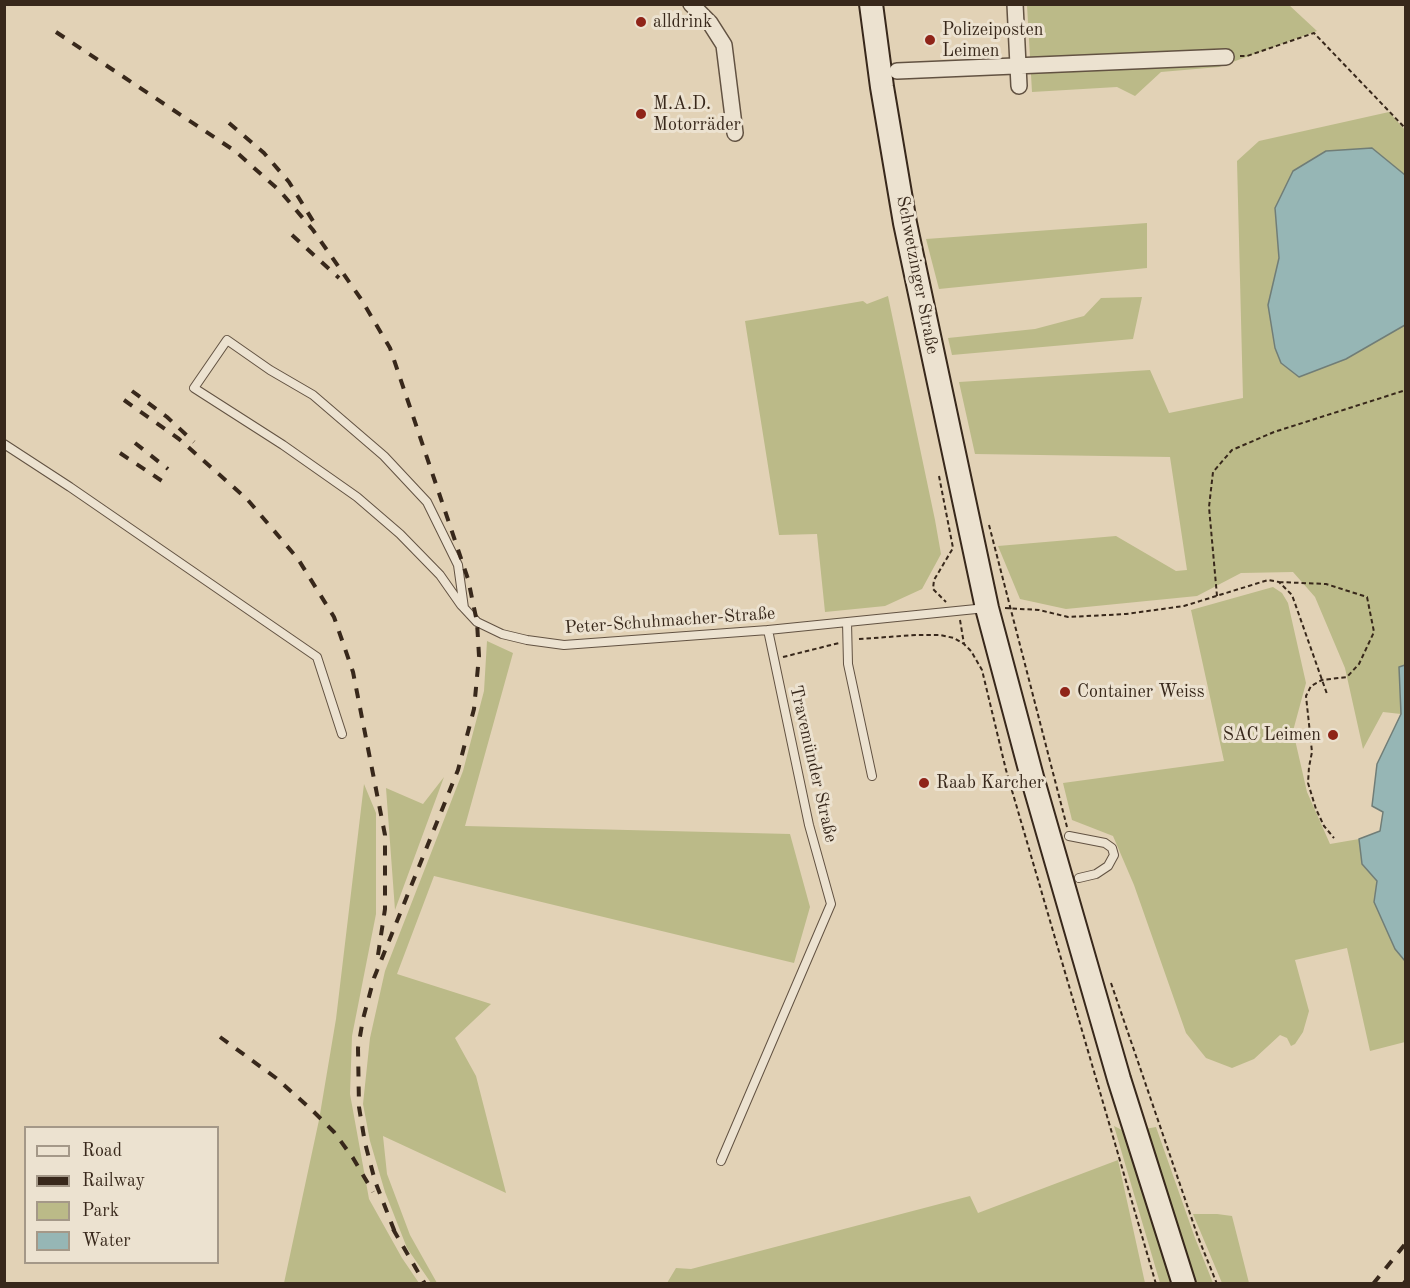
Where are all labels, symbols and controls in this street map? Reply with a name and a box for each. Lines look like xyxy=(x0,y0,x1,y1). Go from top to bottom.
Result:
place label: alldrink xyxy=(653,11,712,33)
marker: alldrink xyxy=(634,15,648,29)
place label: Polizeiposten Leimen xyxy=(942,19,1043,62)
marker: Polizeiposten Leimen xyxy=(923,33,937,47)
place label: M.A.D. Motorräder xyxy=(653,93,741,136)
marker: M.A.D. Motorräder xyxy=(634,107,648,121)
street label: Schwetzinger Straße xyxy=(891,194,943,356)
street label: Peter-Schuhmacher-Straße xyxy=(564,603,776,639)
place label: Container Weiss xyxy=(1077,681,1204,703)
street label: Travemünder Straße xyxy=(784,683,842,845)
marker: Container Weiss xyxy=(1058,685,1072,699)
place label: SAC Leimen xyxy=(1223,724,1321,746)
marker: SAC Leimen xyxy=(1326,728,1340,742)
place label: Raab Karcher xyxy=(936,772,1044,794)
marker: Raab Karcher xyxy=(917,776,931,790)
legend xyxy=(24,1126,219,1264)
text: Road xyxy=(82,1142,122,1160)
text: Railway xyxy=(82,1172,145,1190)
text: Park xyxy=(82,1202,119,1220)
text: Water xyxy=(82,1232,131,1250)

